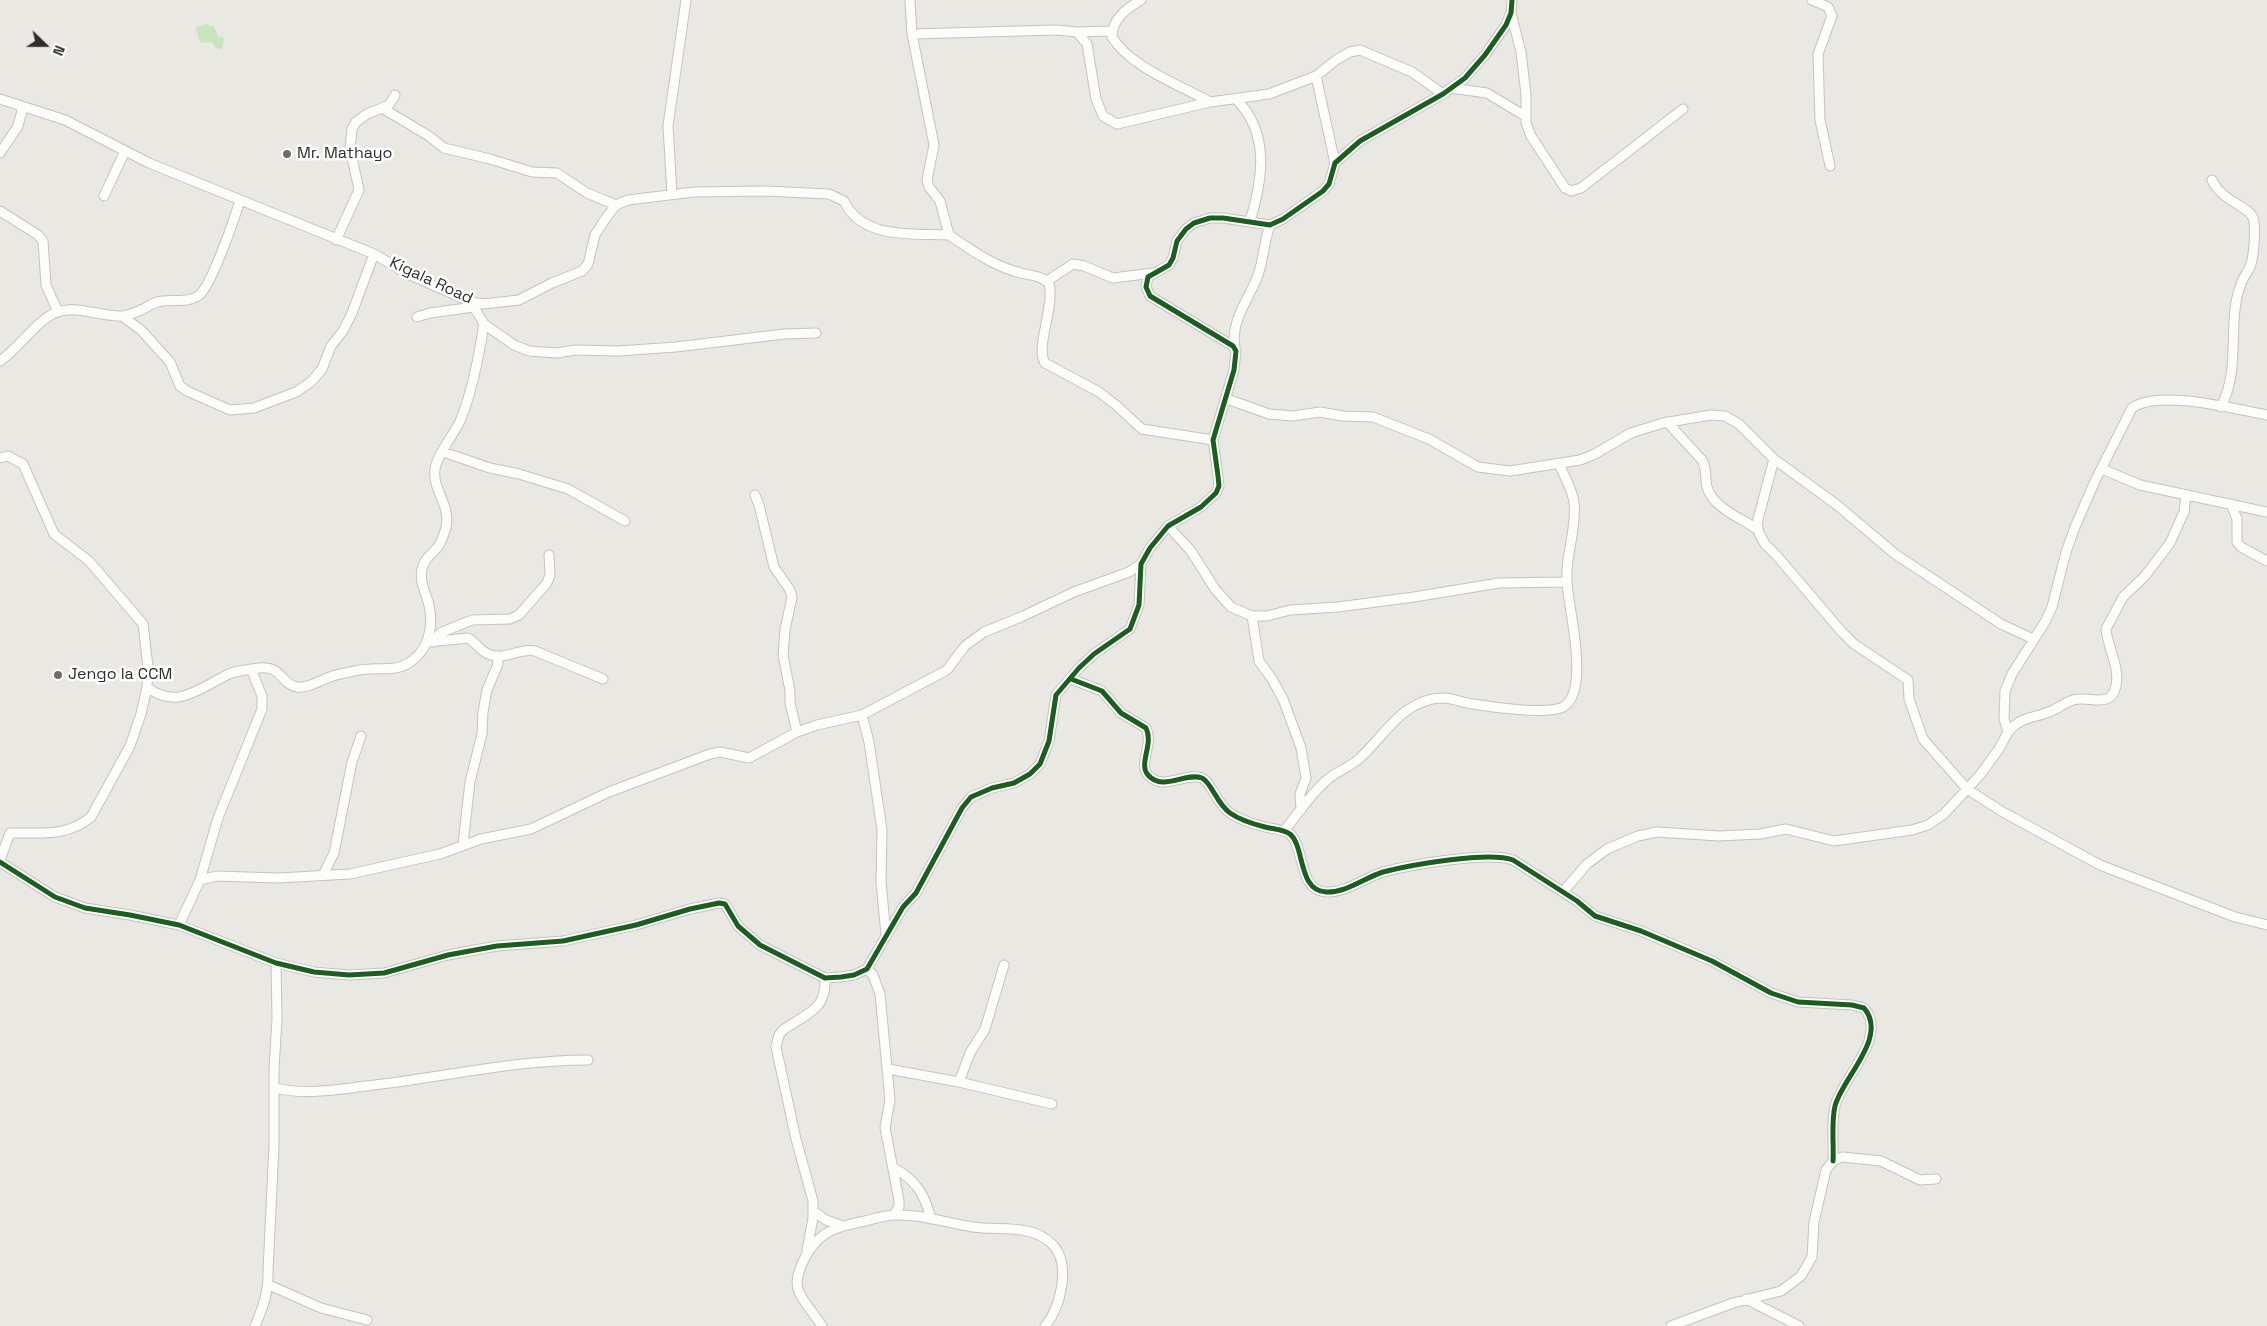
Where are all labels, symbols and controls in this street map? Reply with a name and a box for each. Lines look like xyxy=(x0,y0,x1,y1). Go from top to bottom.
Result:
north arrow xyxy=(20,20,70,70)
text: N xyxy=(49,43,69,58)
place label: Mr. Mathayo xyxy=(297,144,392,164)
marker: Mr. Mathayo xyxy=(281,148,293,160)
street label: Kigala Road xyxy=(386,253,476,309)
place label: Jengo la CCM xyxy=(68,665,172,685)
marker: Jengo la CCM xyxy=(52,669,64,681)

